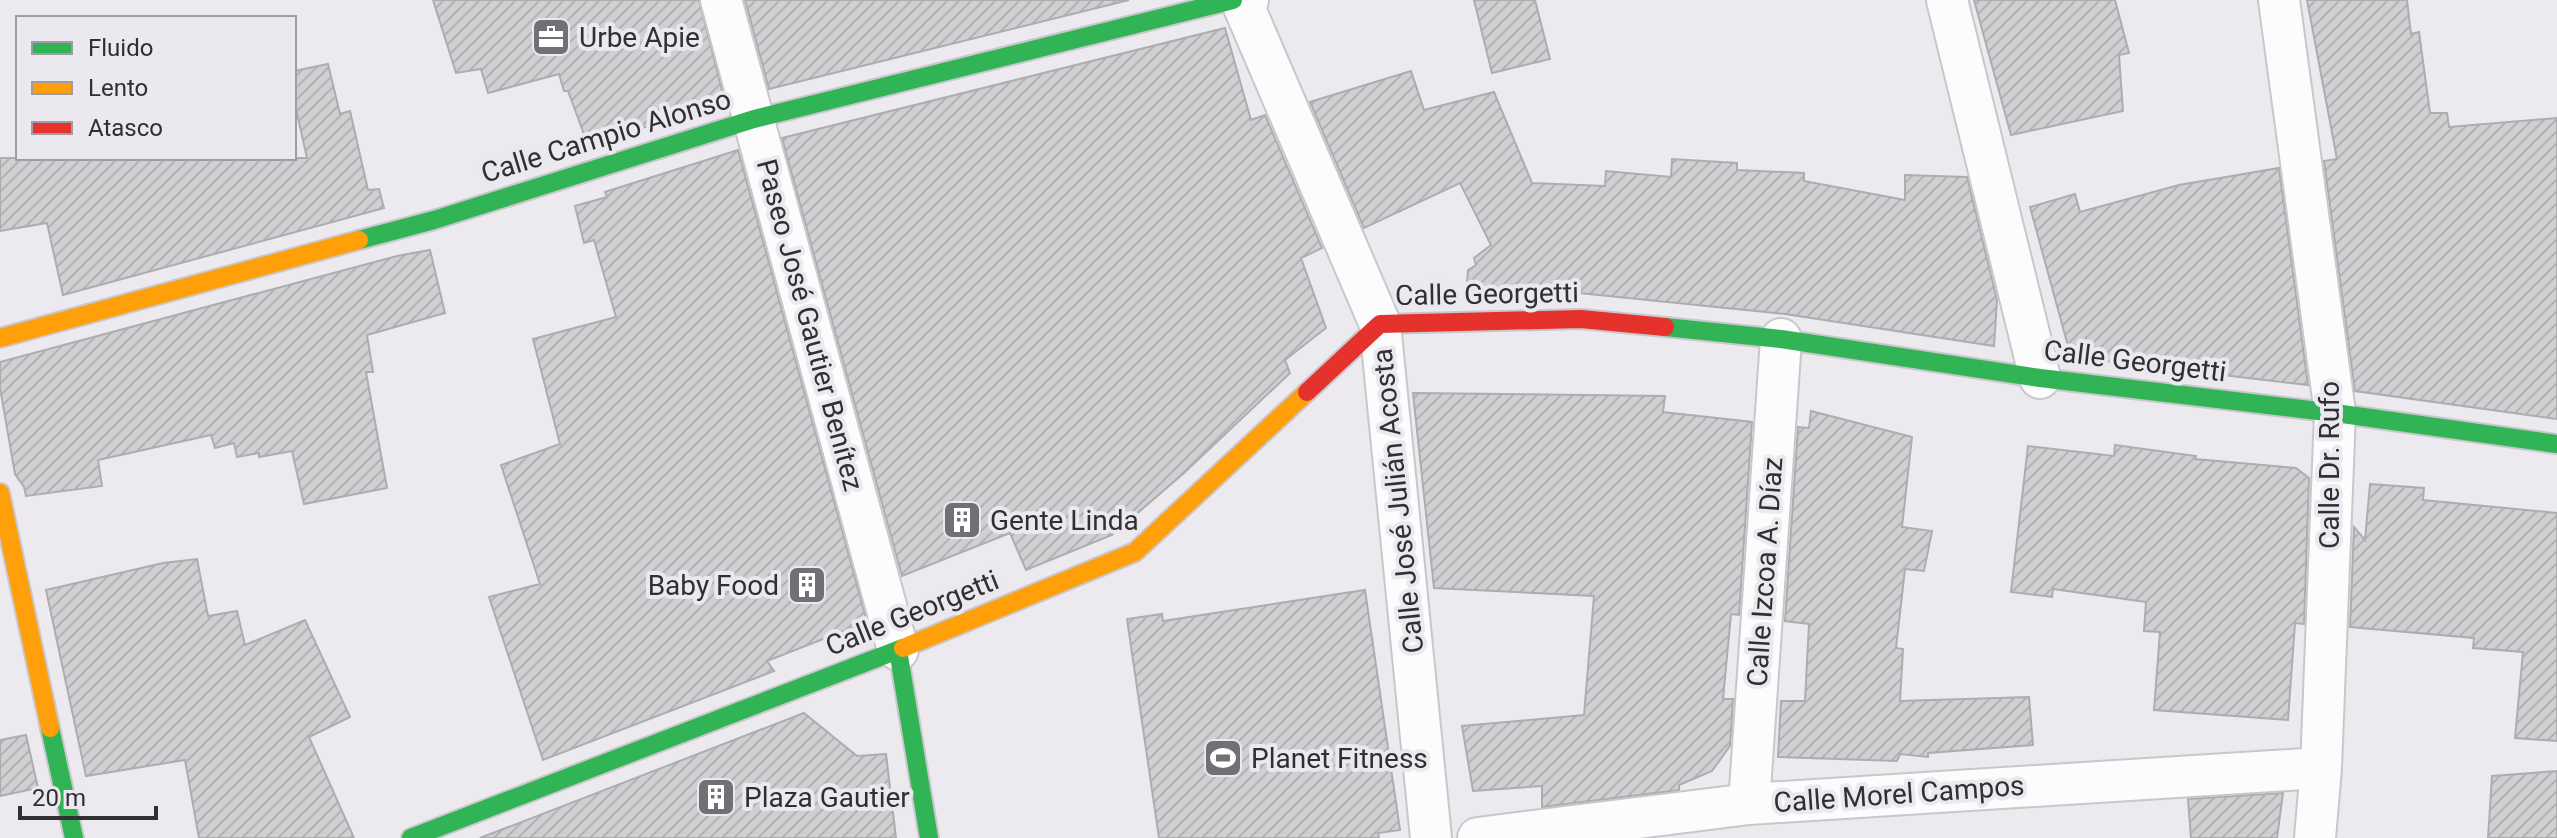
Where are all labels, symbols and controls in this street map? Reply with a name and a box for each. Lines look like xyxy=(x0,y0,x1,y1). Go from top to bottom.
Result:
legend xyxy=(16,16,296,160)
office icon: Urbe Apie xyxy=(530,16,572,58)
place label: Urbe Apie xyxy=(579,21,700,54)
text: Fluido xyxy=(88,34,153,62)
text: Lento xyxy=(88,74,148,102)
street label: Calle Campio Alonso xyxy=(477,82,735,190)
text: Atasco xyxy=(88,114,163,142)
street label: Paseo José Gautier Benítez xyxy=(750,155,870,495)
street label: Calle Georgetti xyxy=(1395,276,1579,312)
street label: Calle Georgetti xyxy=(2042,333,2228,389)
street label: Calle José Julián Acosta xyxy=(1366,347,1430,655)
street label: Calle Dr. Rufo xyxy=(2313,381,2346,549)
street label: Calle Izcoa A. Díaz xyxy=(1741,456,1789,688)
building icon: Gente Linda xyxy=(941,499,983,541)
place label: Gente Linda xyxy=(990,504,1139,537)
street label: Calle Georgetti xyxy=(821,563,1003,663)
building icon: Baby Food xyxy=(786,564,828,606)
place label: Baby Food xyxy=(648,569,779,602)
sports icon: Planet Fitness xyxy=(1202,737,1244,779)
place label: Planet Fitness xyxy=(1251,742,1428,775)
street label: Calle Morel Campos xyxy=(1773,769,2025,819)
scale bar xyxy=(20,770,156,820)
building icon: Plaza Gautier xyxy=(695,776,737,818)
place label: Plaza Gautier xyxy=(744,781,910,814)
text: 20 m xyxy=(32,784,86,812)

